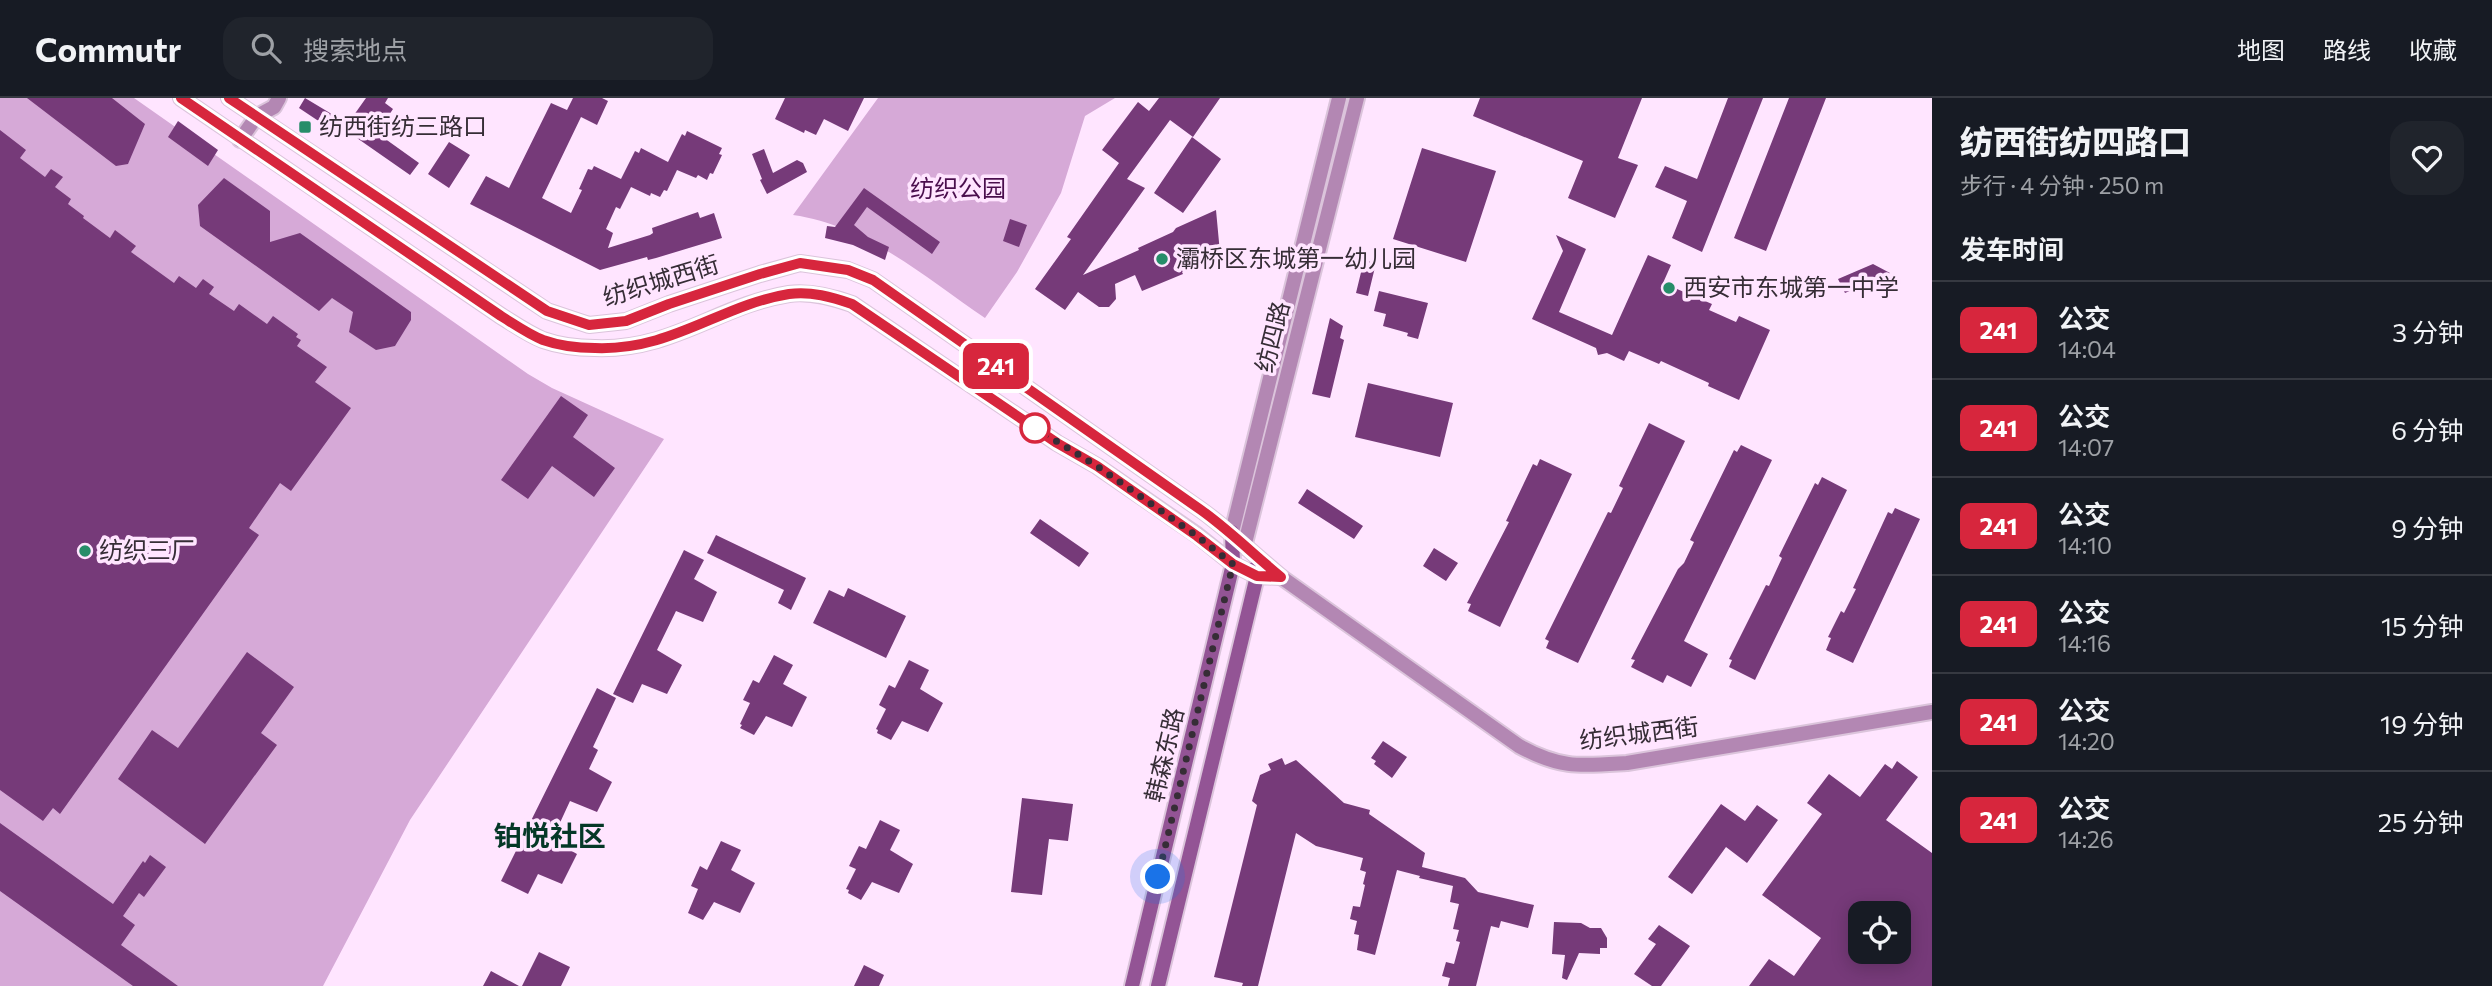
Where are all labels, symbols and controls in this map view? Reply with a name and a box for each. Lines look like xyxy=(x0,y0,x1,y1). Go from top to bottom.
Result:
search box xyxy=(223,17,713,80)
text: Commutr xyxy=(35,28,181,69)
icon: search xyxy=(247,29,285,67)
text: 搜索地点 xyxy=(303,34,407,65)
text: 地图 xyxy=(2237,35,2285,64)
text: 路线 xyxy=(2323,35,2371,64)
text: 收藏 xyxy=(2409,35,2457,64)
place label: 纺西街纺三路口 xyxy=(319,111,487,140)
marker: 纺西街纺三路口 xyxy=(297,119,313,135)
text: 纺西街纺四路口 xyxy=(1960,120,2191,161)
button: heart xyxy=(2390,121,2464,195)
text: 步行 · 4 分钟 · 250 m xyxy=(1960,171,2164,199)
park label: 纺织公园 xyxy=(910,173,1006,202)
text: 发车时间 xyxy=(1960,233,2064,264)
place label: 灞桥区东城第一幼儿园 xyxy=(1176,243,1416,272)
street label: 纺织城西街 xyxy=(599,248,722,311)
marker: 灞桥区东城第一幼儿园 xyxy=(1154,251,1170,267)
place label: 西安市东城第一中学 xyxy=(1683,272,1899,301)
marker: 西安市东城第一中学 xyxy=(1661,280,1677,296)
street label: 纺四路 xyxy=(1249,298,1294,375)
text: 公交 xyxy=(2058,302,2110,333)
text: 241 xyxy=(1979,315,2018,344)
text: 3 分钟 xyxy=(2392,316,2464,347)
text: 14:04 xyxy=(2058,335,2116,363)
line badge: 241 xyxy=(956,343,1036,389)
text: 241 xyxy=(977,351,1015,380)
text: 公交 xyxy=(2058,400,2110,431)
unlabelled marker xyxy=(1020,413,1050,443)
text: 241 xyxy=(1979,413,2018,442)
text: 6 分钟 xyxy=(2391,414,2464,445)
text: 14:07 xyxy=(2058,433,2114,461)
text: 公交 xyxy=(2058,498,2110,529)
text: 241 xyxy=(1979,511,2018,540)
text: 9 分钟 xyxy=(2391,512,2464,543)
text: 14:10 xyxy=(2058,531,2112,559)
place label: 纺织三厂 xyxy=(99,535,195,564)
marker: 纺织三厂 xyxy=(77,543,93,559)
text: 公交 xyxy=(2058,596,2110,627)
text: 241 xyxy=(1979,609,2018,638)
text: 15 分钟 xyxy=(2381,610,2464,641)
text: 14:16 xyxy=(2058,629,2111,657)
text: 公交 xyxy=(2058,694,2110,725)
street label: 韩森东路 xyxy=(1139,705,1188,805)
text: 241 xyxy=(1979,707,2018,736)
text: 19 分钟 xyxy=(2380,708,2464,739)
street label: 纺织城西街 xyxy=(1577,711,1700,754)
text: 14:20 xyxy=(2058,727,2115,755)
text: 公交 xyxy=(2058,792,2110,823)
text: 241 xyxy=(1979,805,2018,834)
text: 25 分钟 xyxy=(2378,806,2464,837)
district label: 铂悦社区 xyxy=(494,818,606,852)
text: 14:26 xyxy=(2058,825,2114,853)
your location xyxy=(1140,859,1175,894)
map controls xyxy=(1848,901,1911,964)
button: locate xyxy=(1848,901,1911,964)

